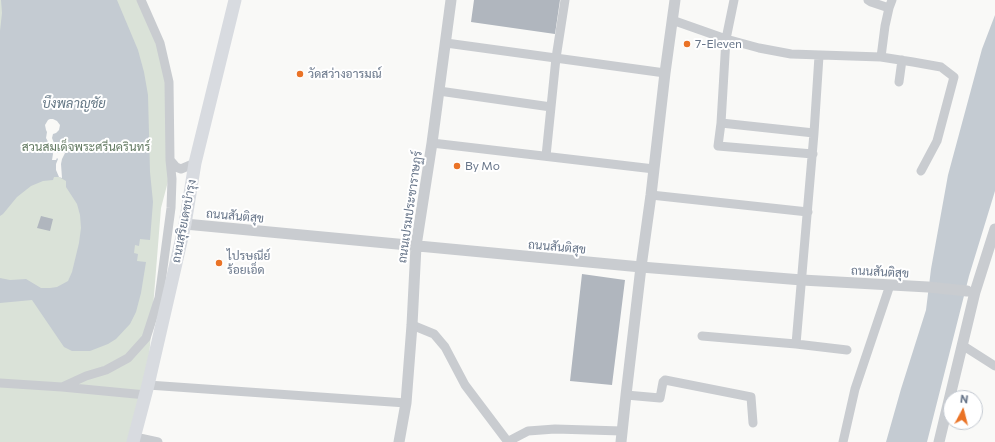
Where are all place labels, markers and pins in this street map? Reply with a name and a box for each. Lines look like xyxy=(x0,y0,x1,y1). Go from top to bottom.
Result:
place label: 7-Eleven xyxy=(695,37,742,51)
marker: 7-Eleven xyxy=(682,39,692,49)
place label: วัดสว่างอารมณ์ xyxy=(308,67,382,81)
marker: วัดสว่างอารมณ์ xyxy=(295,69,305,79)
place label: By Mo xyxy=(465,159,500,173)
marker: By Mo xyxy=(452,161,462,171)
place label: ไปรษณีย์ ร้อยเอ็ด xyxy=(227,249,270,277)
marker: ไปรษณีย์ ร้อยเอ็ด xyxy=(214,258,224,268)

